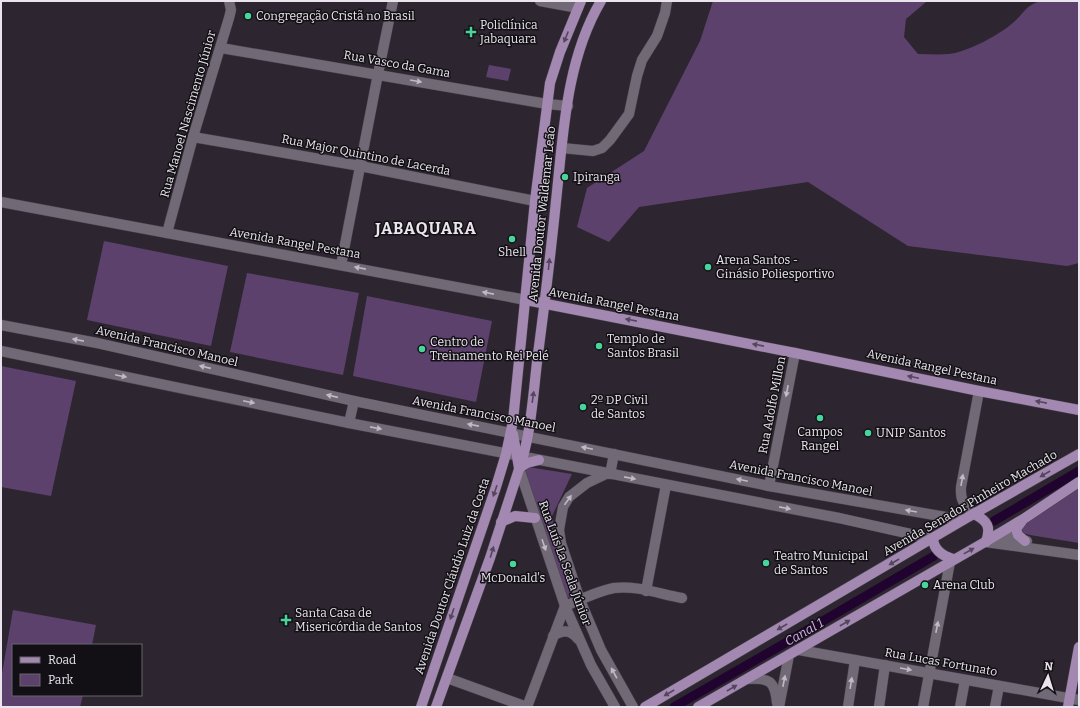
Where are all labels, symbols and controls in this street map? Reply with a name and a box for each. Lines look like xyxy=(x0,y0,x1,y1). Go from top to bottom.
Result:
place label: Congregação Cristã no Brasil xyxy=(256,9,415,23)
marker: Congregação Cristã no Brasil xyxy=(243,11,253,21)
place label: Policlínica Jabaquara xyxy=(479,18,538,46)
marker: Policlínica Jabaquara xyxy=(465,26,477,38)
street label: Rua Manoel Nascimento Júnior xyxy=(157,28,219,199)
one-way arrow xyxy=(563,31,569,42)
street label: Rua Vasco da Gama xyxy=(343,48,452,80)
one-way arrow xyxy=(410,78,422,84)
street label: Avenida Doutor Waldemar Leão xyxy=(526,125,558,303)
street label: Rua Major Quintino de Lacerda xyxy=(280,132,452,178)
place label: Ipiranga xyxy=(573,170,621,184)
marker: Ipiranga xyxy=(560,172,570,182)
district label: JABAQUARA xyxy=(374,219,477,238)
street label: Avenida Rangel Pestana xyxy=(228,225,362,261)
marker: Shell xyxy=(507,234,517,244)
place label: Shell xyxy=(498,245,527,259)
place label: Arena Santos - Ginásio Poliesportivo xyxy=(716,253,835,281)
one-way arrow xyxy=(546,258,553,270)
marker: Arena Santos - Ginásio Poliesportivo xyxy=(703,262,713,272)
one-way arrow xyxy=(354,265,366,271)
street label: Avenida Rangel Pestana xyxy=(548,284,681,324)
one-way arrow xyxy=(482,289,494,295)
one-way arrow xyxy=(625,317,637,323)
street label: Avenida Francisco Manoel xyxy=(95,323,240,369)
place label: Templo de Santos Brasil xyxy=(607,332,680,360)
place label: Centro de Treinamento Rei Pelé xyxy=(430,335,549,363)
one-way arrow xyxy=(72,336,84,342)
marker: Templo de Santos Brasil xyxy=(594,341,604,351)
one-way arrow xyxy=(752,342,765,348)
marker: Centro de Treinamento Rei Pelé xyxy=(417,344,427,354)
street label: Avenida Rangel Pestana xyxy=(866,346,999,388)
street label: Rua Adolfo Millon xyxy=(756,355,788,455)
one-way arrow xyxy=(199,364,211,370)
one-way arrow xyxy=(115,374,128,380)
one-way arrow xyxy=(907,374,919,380)
one-way arrow xyxy=(784,385,790,397)
one-way arrow xyxy=(530,391,536,403)
one-way arrow xyxy=(325,392,338,398)
street label: Avenida Francisco Manoel xyxy=(411,393,557,435)
place label: 2º DP Civil de Santos xyxy=(591,393,648,421)
one-way arrow xyxy=(1035,399,1047,405)
one-way arrow xyxy=(243,400,255,406)
marker: 2º DP Civil de Santos xyxy=(578,402,588,412)
marker: Campos Rangel xyxy=(815,413,825,423)
one-way arrow xyxy=(467,421,479,427)
place label: Campos Rangel xyxy=(797,425,843,453)
one-way arrow xyxy=(370,426,382,432)
place label: UNIP Santos xyxy=(876,426,946,440)
marker: UNIP Santos xyxy=(863,428,873,438)
one-way arrow xyxy=(581,445,593,451)
street label: Avenida Senador Pinheiro Machado xyxy=(881,447,1059,559)
street label: Avenida Francisco Manoel xyxy=(728,457,874,499)
one-way arrow xyxy=(1039,470,1051,477)
one-way arrow xyxy=(960,474,966,486)
one-way arrow xyxy=(624,475,636,481)
street label: Avenida Doutor Cláudio Luiz da Costa xyxy=(412,476,492,676)
one-way arrow xyxy=(736,477,748,483)
one-way arrow xyxy=(492,485,498,497)
one-way arrow xyxy=(564,494,572,505)
street label: Rua Luís La Scala Júnior xyxy=(536,499,594,628)
one-way arrow xyxy=(779,505,791,511)
one-way arrow xyxy=(905,508,917,514)
one-way arrow xyxy=(541,539,547,551)
one-way arrow xyxy=(489,545,495,557)
one-way arrow xyxy=(963,548,975,554)
place label: Teatro Municipal de Santos xyxy=(774,549,869,577)
marker: Teatro Municipal de Santos xyxy=(761,558,771,568)
one-way arrow xyxy=(889,558,899,566)
marker: McDonald's xyxy=(508,559,518,569)
place label: McDonald's xyxy=(481,571,545,585)
place label: Arena Club xyxy=(933,578,995,592)
marker: Arena Club xyxy=(920,580,930,590)
place label: Santa Casa de Misericórdia de Santos xyxy=(295,606,422,634)
one-way arrow xyxy=(449,608,455,620)
marker: Santa Casa de Misericórdia de Santos xyxy=(280,614,292,626)
water label: Canal 1 xyxy=(782,615,826,649)
one-way arrow xyxy=(839,619,851,626)
one-way arrow xyxy=(935,621,941,634)
one-way arrow xyxy=(776,624,788,631)
legend xyxy=(12,644,142,696)
street label: Rua Lucas Fortunato xyxy=(884,645,998,679)
text: Road xyxy=(48,653,76,667)
north arrow xyxy=(1028,656,1068,696)
text: N xyxy=(1044,660,1054,673)
one-way arrow xyxy=(900,666,912,672)
one-way arrow xyxy=(610,667,617,679)
text: Park xyxy=(48,673,74,687)
one-way arrow xyxy=(781,675,787,687)
one-way arrow xyxy=(848,677,854,689)
one-way arrow xyxy=(726,684,738,691)
one-way arrow xyxy=(664,689,674,697)

